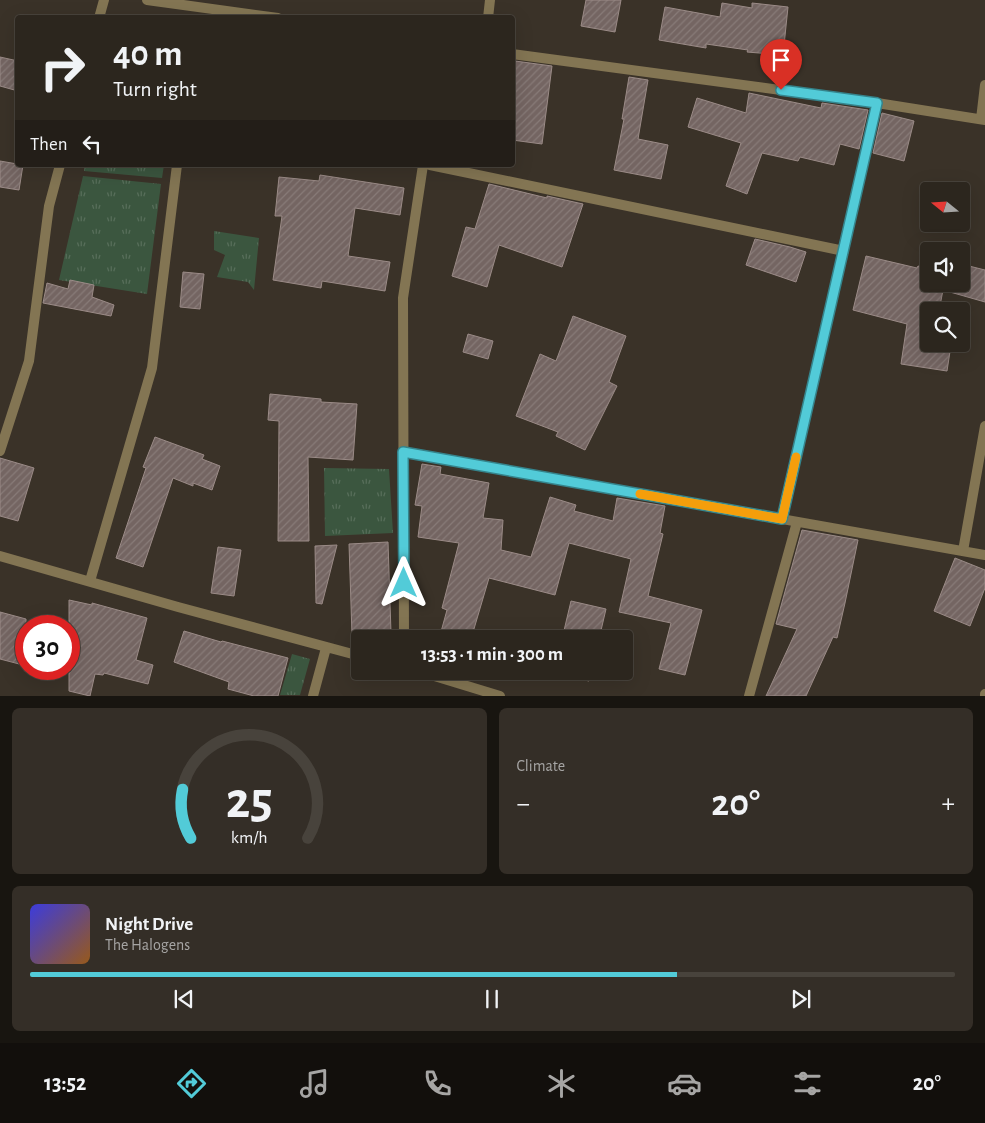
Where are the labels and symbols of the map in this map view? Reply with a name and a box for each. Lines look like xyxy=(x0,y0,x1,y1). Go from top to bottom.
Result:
pin xyxy=(760,39,802,90)
north arrow xyxy=(920,182,970,232)
position arrow xyxy=(377,556,429,608)
speed limit sign: 30 xyxy=(15,615,80,680)

